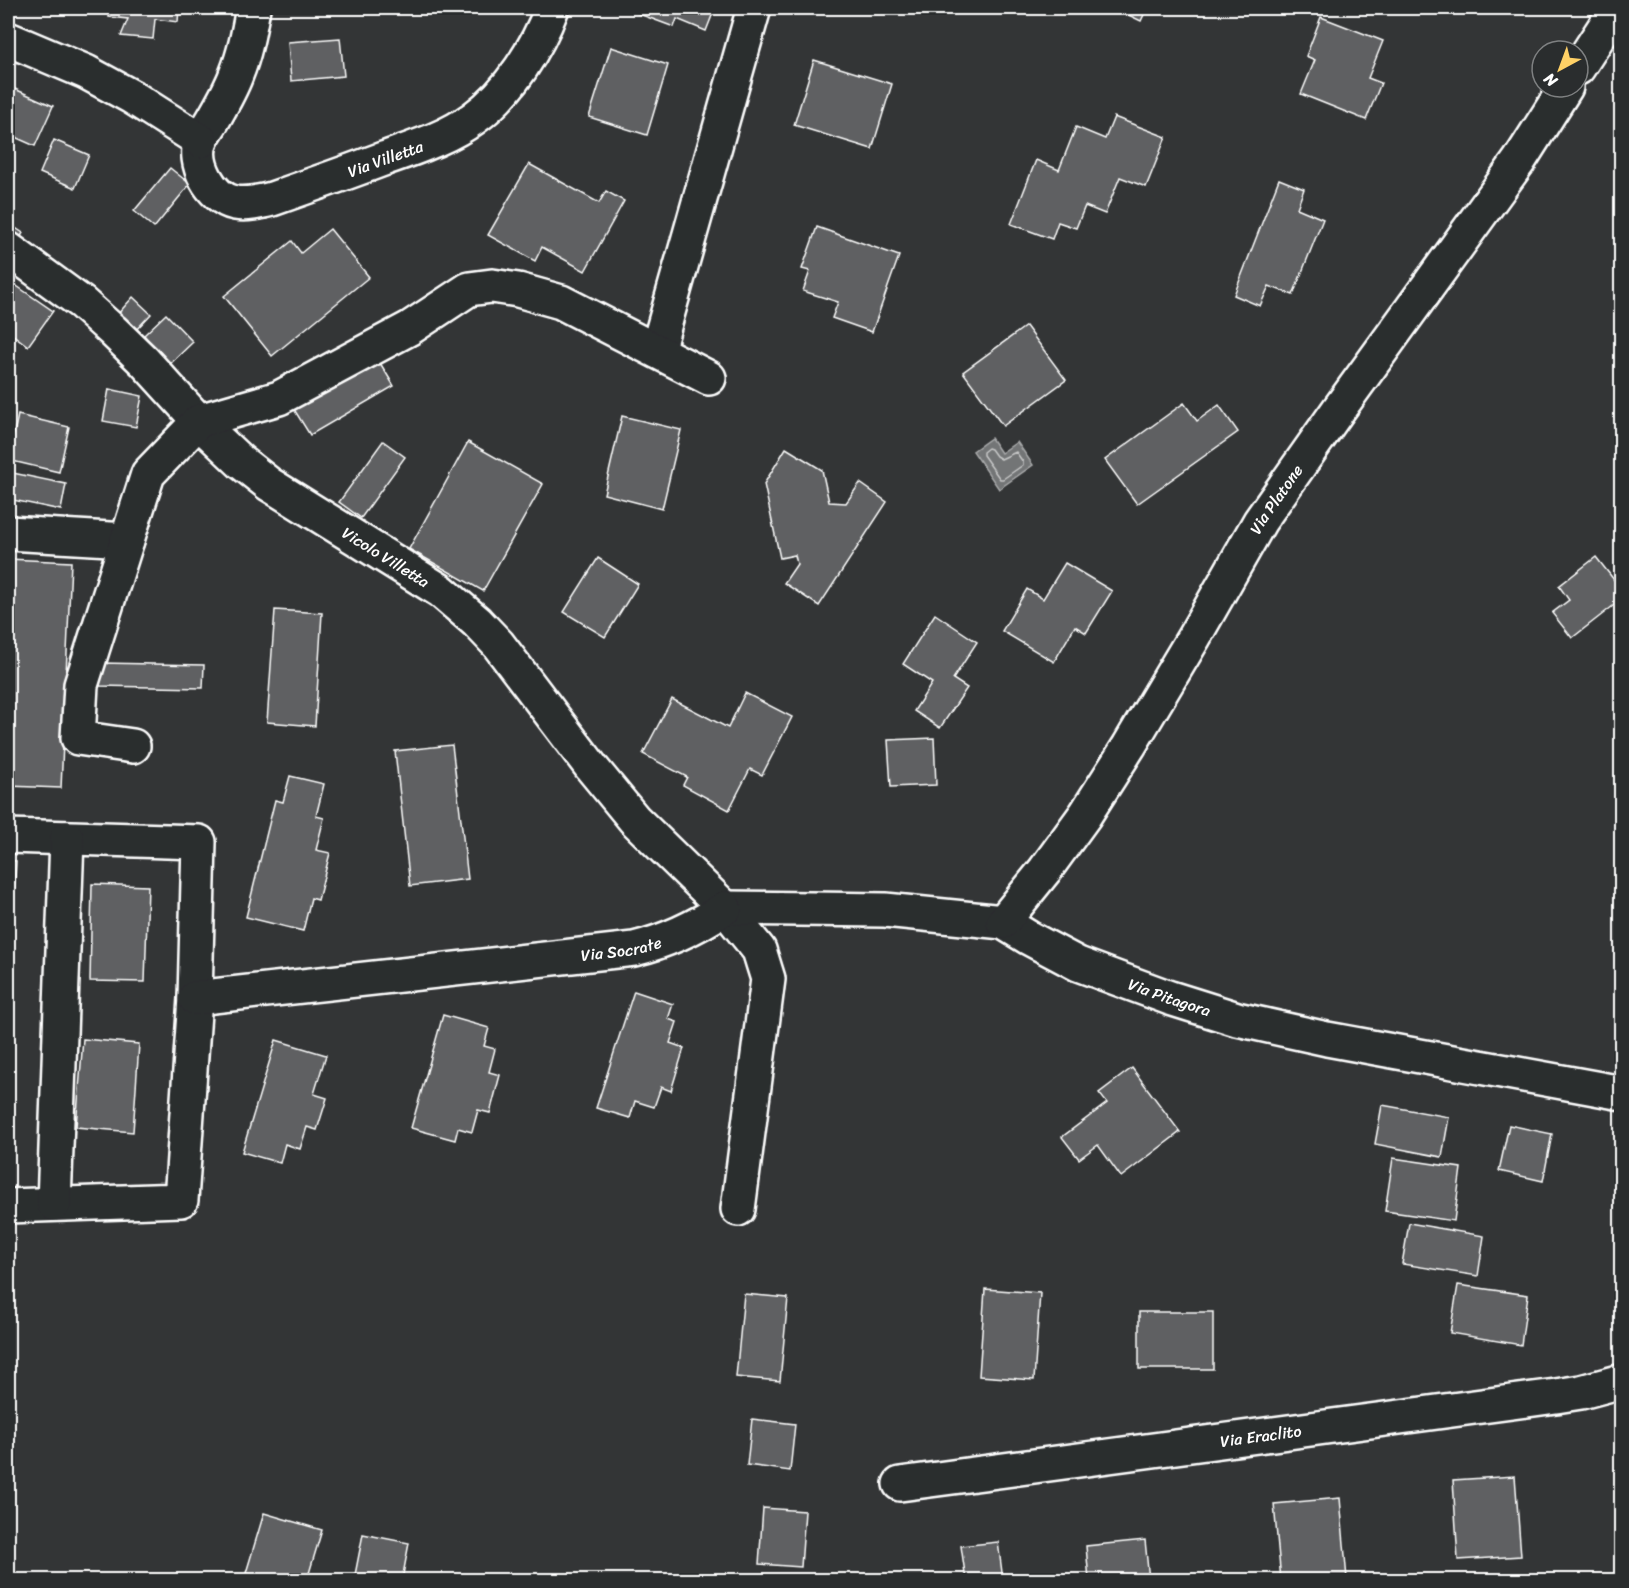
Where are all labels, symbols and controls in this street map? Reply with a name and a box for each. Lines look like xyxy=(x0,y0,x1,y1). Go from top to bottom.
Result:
north arrow xyxy=(1530,39,1590,99)
text: N xyxy=(1536,65,1565,95)
street label: Via Villetta xyxy=(343,131,428,186)
street label: Via Platone xyxy=(1241,458,1311,540)
street label: Vicolo Villetta xyxy=(336,518,436,595)
street label: Via Socrate xyxy=(579,927,666,969)
street label: Via Pitagora xyxy=(1124,969,1215,1024)
street label: Via Eraclito xyxy=(1218,1416,1303,1455)

